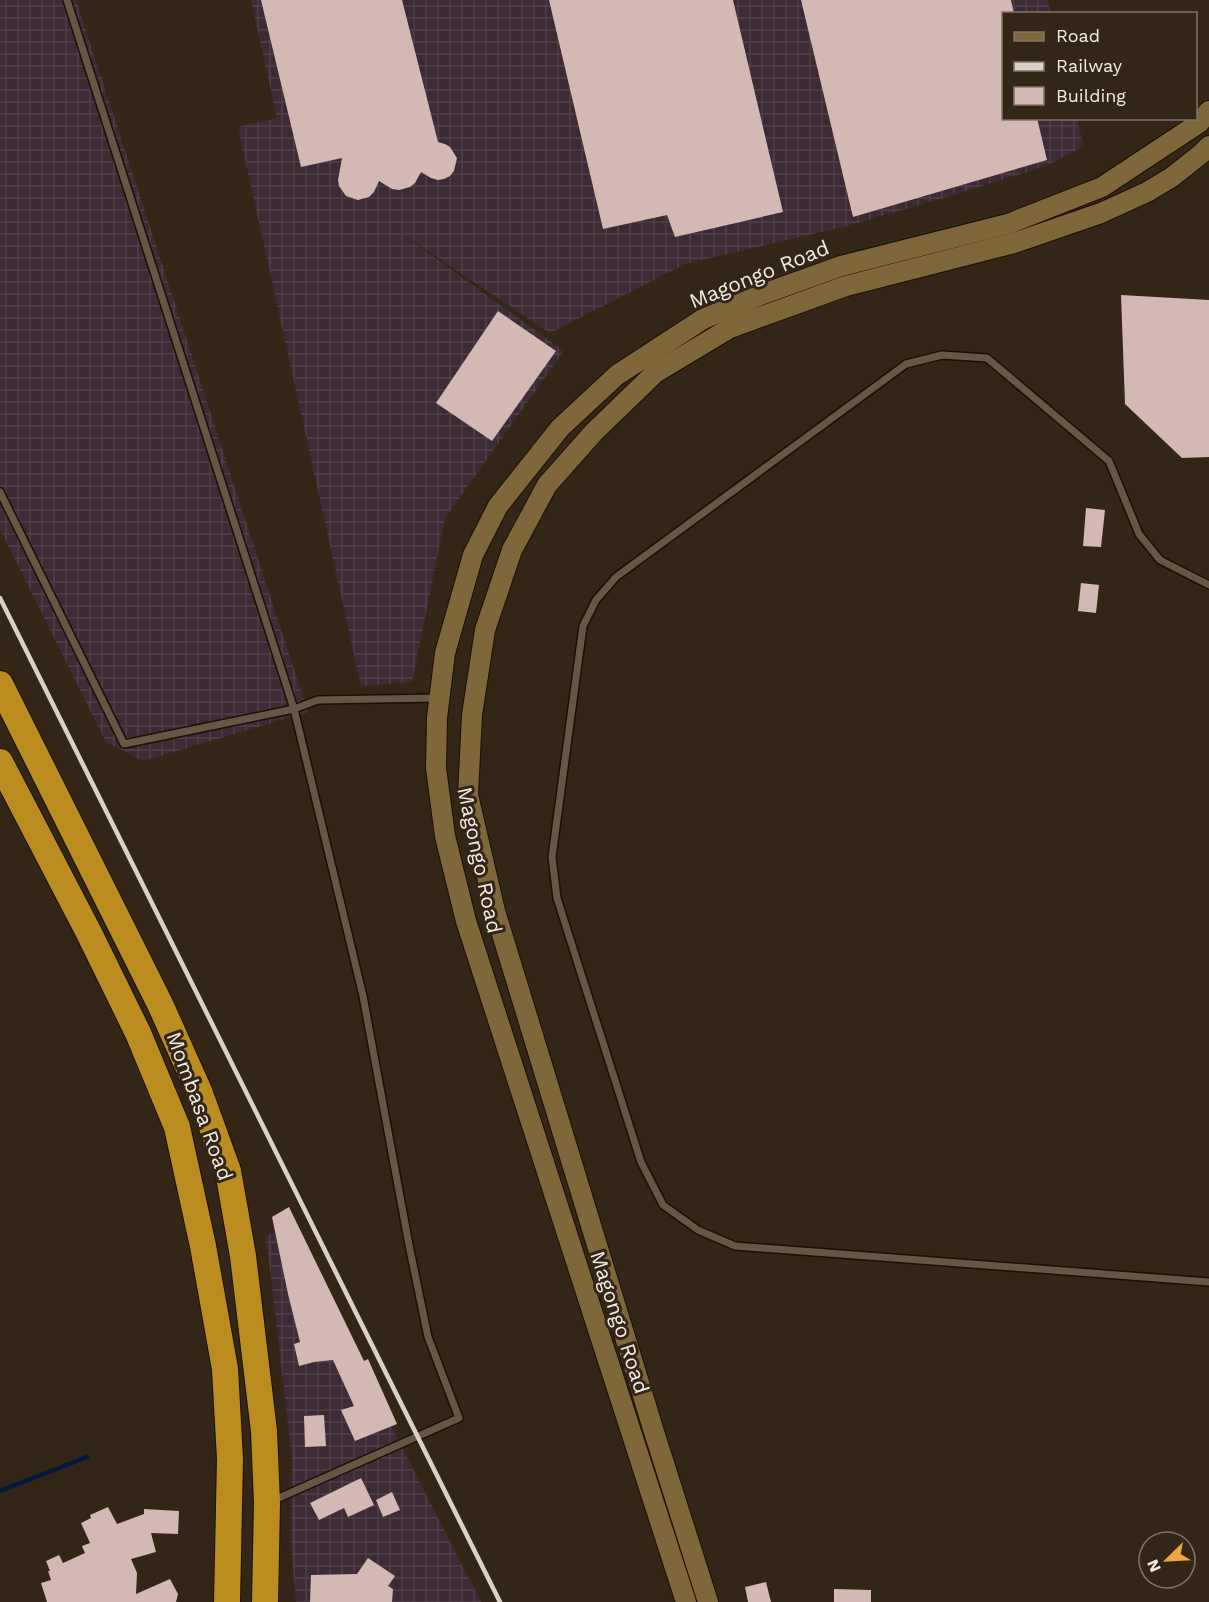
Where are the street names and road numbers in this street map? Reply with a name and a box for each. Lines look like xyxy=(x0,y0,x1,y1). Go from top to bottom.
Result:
street label: Magongo Road xyxy=(685,235,833,313)
street label: Magongo Road xyxy=(452,785,508,935)
street label: Mombasa Road xyxy=(162,1028,238,1184)
street label: Magongo Road xyxy=(585,1247,655,1397)

